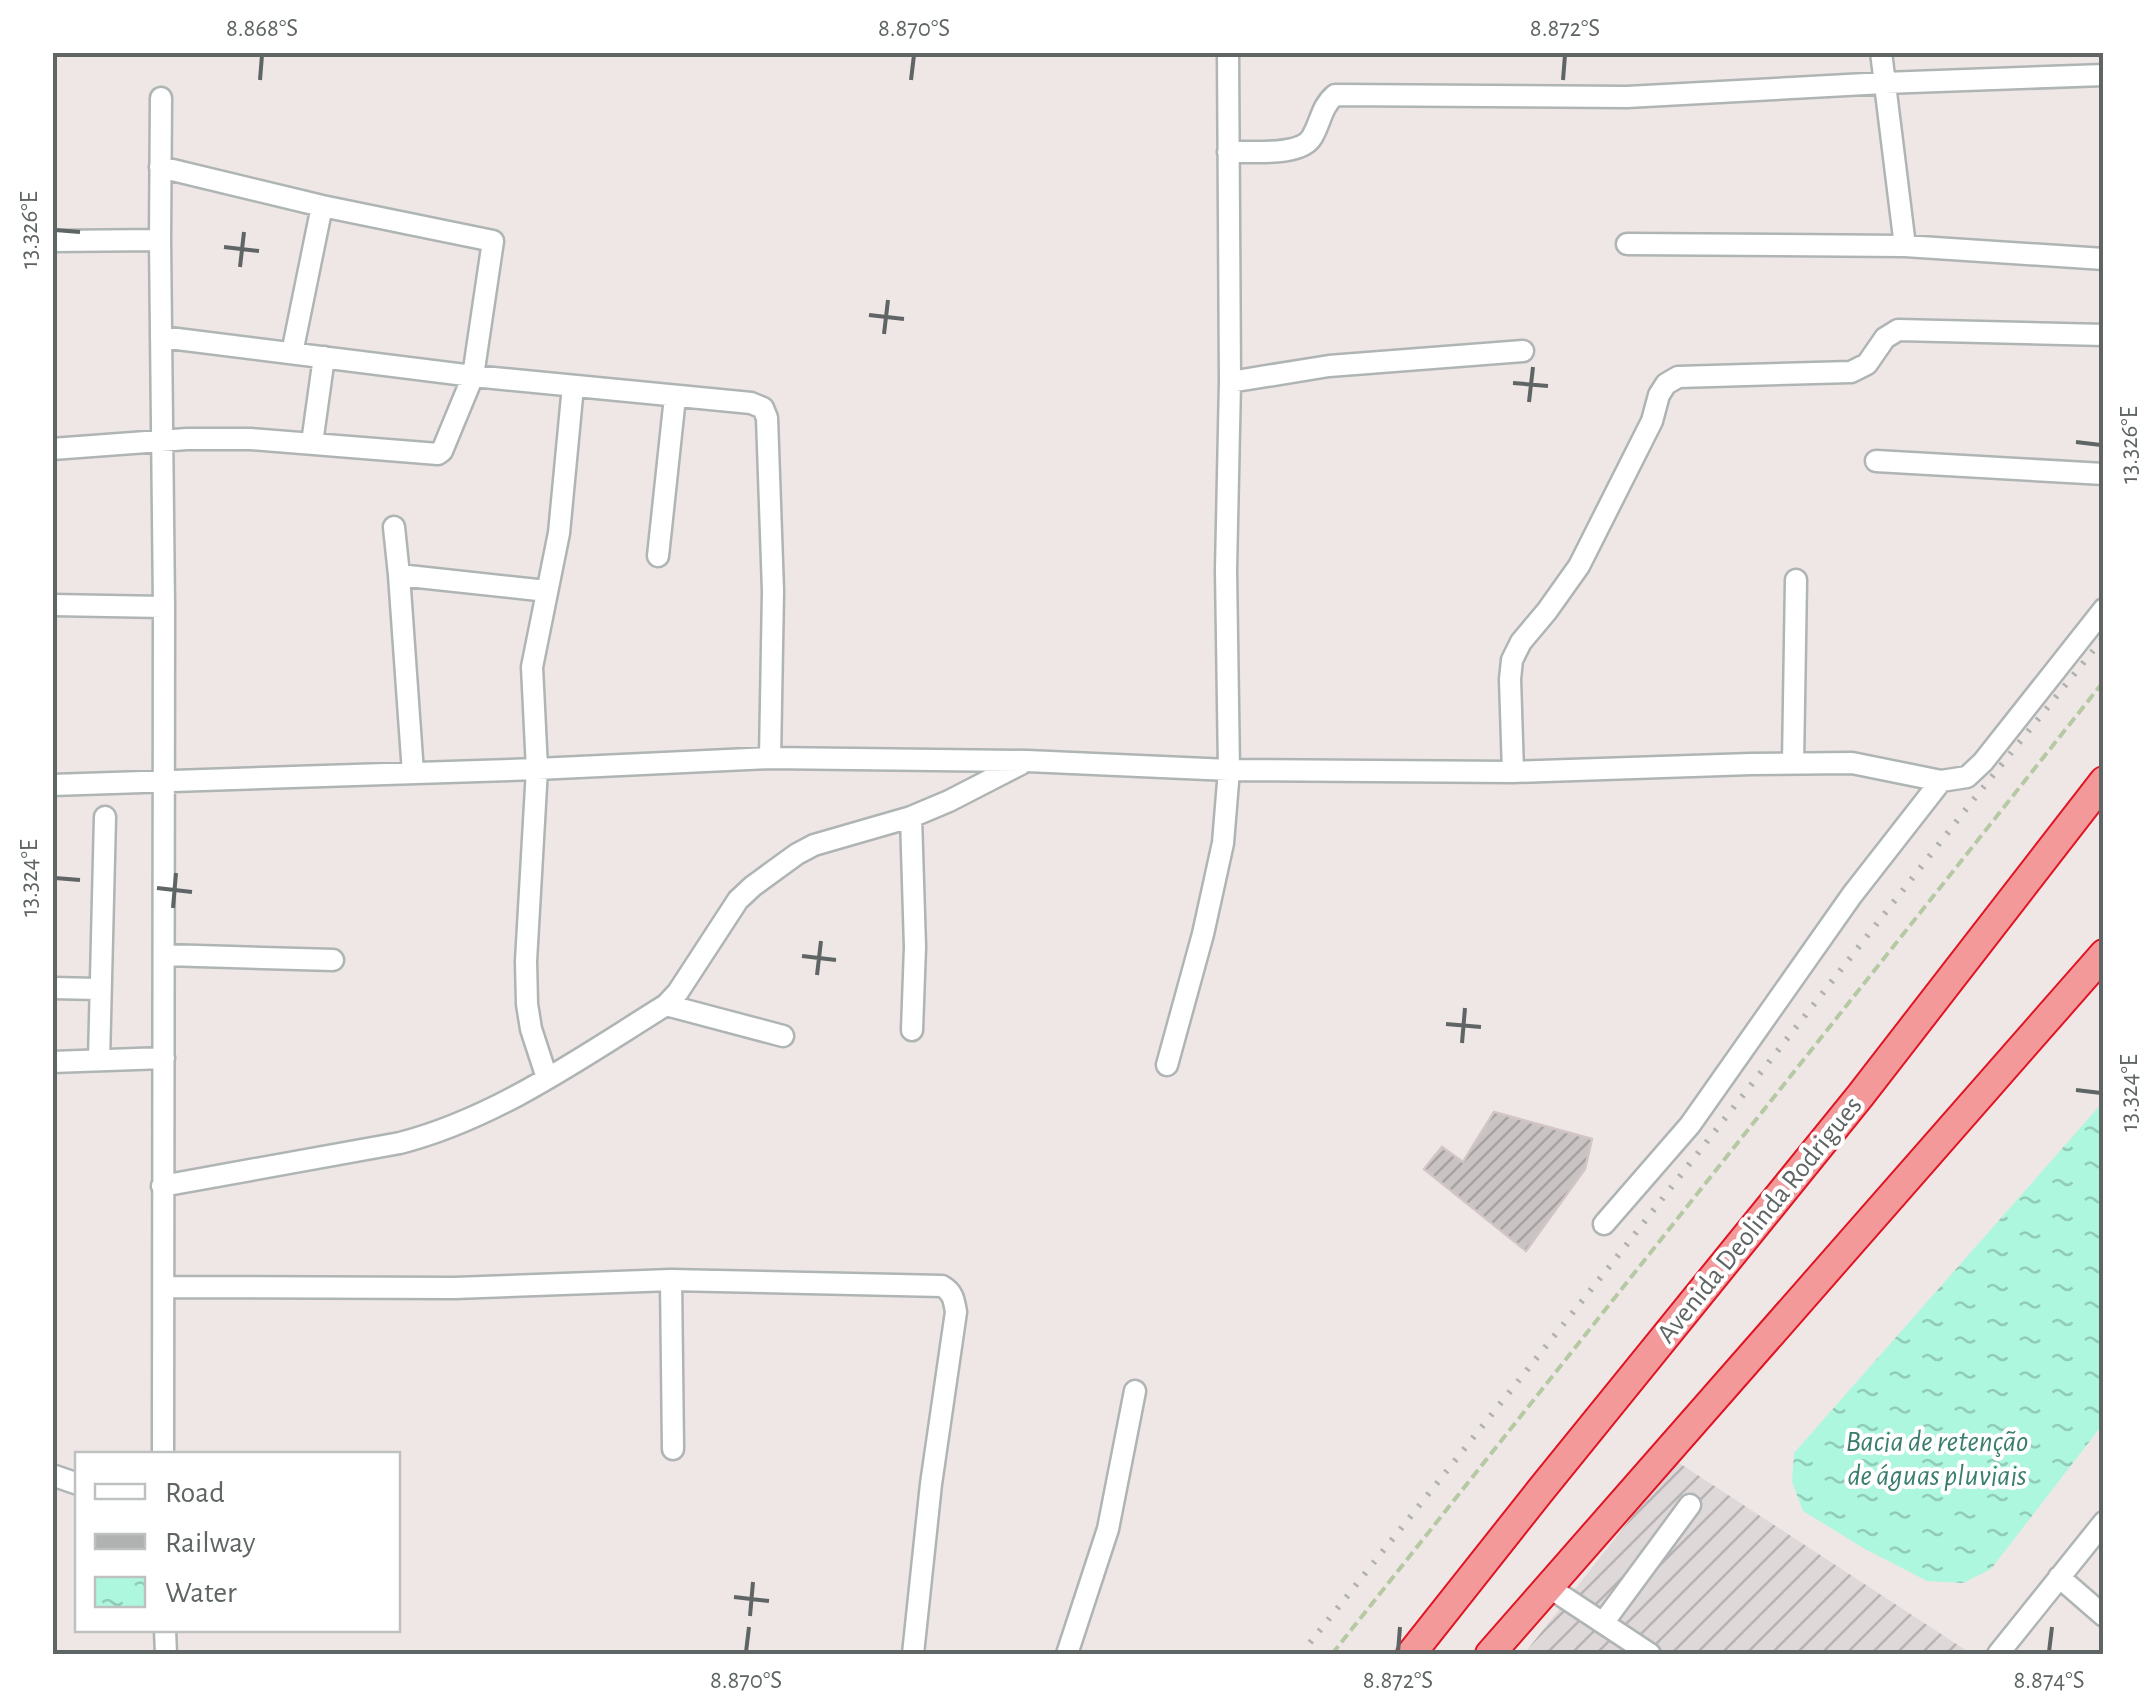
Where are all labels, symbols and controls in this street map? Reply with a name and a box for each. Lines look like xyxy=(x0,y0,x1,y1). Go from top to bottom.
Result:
text: 8.868°S xyxy=(226,16,298,41)
text: 8.870°S xyxy=(878,16,950,41)
text: 8.872°S xyxy=(1530,16,1600,41)
text: 13.326°E xyxy=(17,191,42,269)
text: 13.326°E xyxy=(2117,406,2142,484)
text: 13.324°E xyxy=(17,839,42,917)
text: 13.324°E xyxy=(2117,1054,2142,1132)
street label: Avenida Deolinda Rodrigues xyxy=(1652,1092,1868,1348)
water label: Bacia de retenção de águas pluviais xyxy=(1846,1427,2028,1491)
legend xyxy=(75,1452,400,1632)
text: Road xyxy=(165,1478,225,1508)
text: Railway xyxy=(165,1528,256,1558)
text: Water xyxy=(165,1578,237,1608)
text: 8.870°S xyxy=(710,1668,782,1693)
text: 8.872°S xyxy=(1363,1668,1433,1693)
text: 8.874°S xyxy=(2013,1668,2085,1693)

